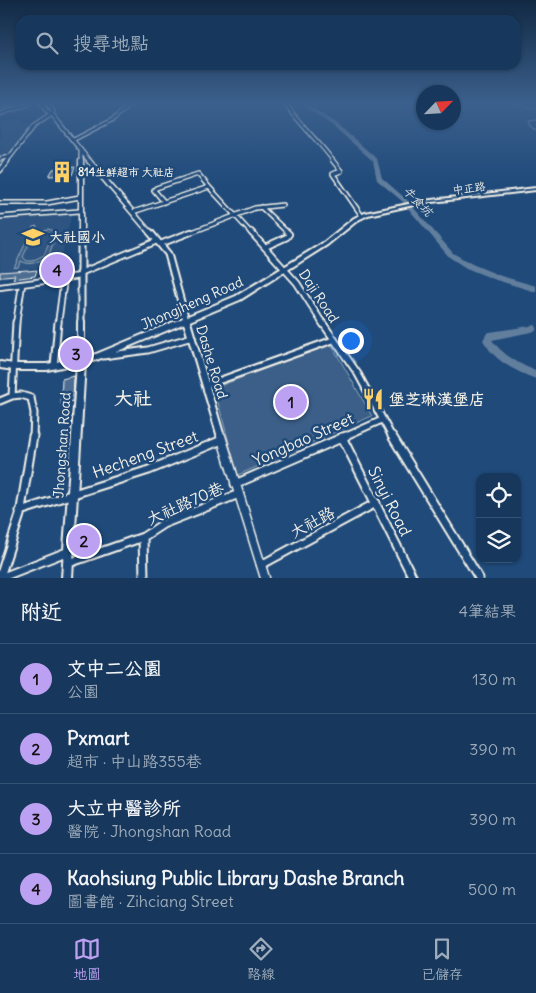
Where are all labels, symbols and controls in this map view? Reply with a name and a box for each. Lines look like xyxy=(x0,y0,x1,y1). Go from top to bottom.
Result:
search box xyxy=(15,15,521,70)
icon: search xyxy=(33,29,61,57)
text: 搜尋地點 xyxy=(73,31,149,55)
north arrow xyxy=(416,85,461,130)
building icon: 814生鮮超市 大社店 xyxy=(49,159,75,185)
place label: 814生鮮超市 大社店 xyxy=(78,165,175,179)
street label: 中正路 xyxy=(452,179,486,197)
water label: 牛食坑 xyxy=(400,183,437,221)
school or university icon: 大社國小 xyxy=(20,224,46,250)
place label: 大社國小 xyxy=(49,228,105,246)
pin: 4 xyxy=(41,251,73,289)
street label: Daji Road xyxy=(295,266,343,326)
street label: Jhongjheng Road xyxy=(138,272,246,334)
street label: Dashe Road xyxy=(192,323,232,401)
your location xyxy=(338,328,364,354)
pin: 3 xyxy=(60,335,92,373)
pin: 1 xyxy=(275,383,307,421)
district label: 大社 xyxy=(114,386,152,410)
restaurant icon: 堡芝琳漢堡店 xyxy=(360,386,386,412)
place label: 堡芝琳漢堡店 xyxy=(389,389,485,409)
street label: Jhongshan Road xyxy=(49,392,75,498)
street label: Yongbao Street xyxy=(249,408,357,470)
street label: Hecheng Street xyxy=(90,425,201,482)
street label: Sinyi Road xyxy=(364,463,416,539)
map controls xyxy=(476,473,521,563)
button: locate xyxy=(476,473,521,518)
street label: 大社路70巷 xyxy=(143,477,227,529)
street label: 大社路 xyxy=(286,502,338,542)
button: layers xyxy=(476,518,521,563)
pin: 2 xyxy=(68,522,100,560)
text: 附近 xyxy=(20,598,62,625)
text: 4筆結果 xyxy=(459,601,516,621)
text: 文中二公園 xyxy=(67,656,162,680)
text: 1 xyxy=(33,669,39,689)
text: 130 m xyxy=(472,669,516,689)
text: 公園 xyxy=(67,681,99,701)
text: Pxmart xyxy=(67,726,129,750)
text: 2 xyxy=(32,739,40,759)
text: 390 m xyxy=(469,739,516,759)
text: 超市 · 中山路355巷 xyxy=(67,751,202,771)
text: 大立中醫診所 xyxy=(67,796,181,820)
text: 3 xyxy=(31,809,41,829)
text: 390 m xyxy=(469,809,516,829)
text: 醫院 · Jhongshan Road xyxy=(67,821,231,841)
text: Kaohsiung Public Library Dashe Branch xyxy=(67,866,405,890)
text: 4 xyxy=(31,879,41,899)
text: 500 m xyxy=(468,879,516,899)
text: 圖書館 · Zihciang Street xyxy=(67,891,234,911)
tab: 地圖 xyxy=(73,935,101,983)
tab: 路線 xyxy=(247,935,275,983)
tab: 已儲存 xyxy=(421,935,463,983)

